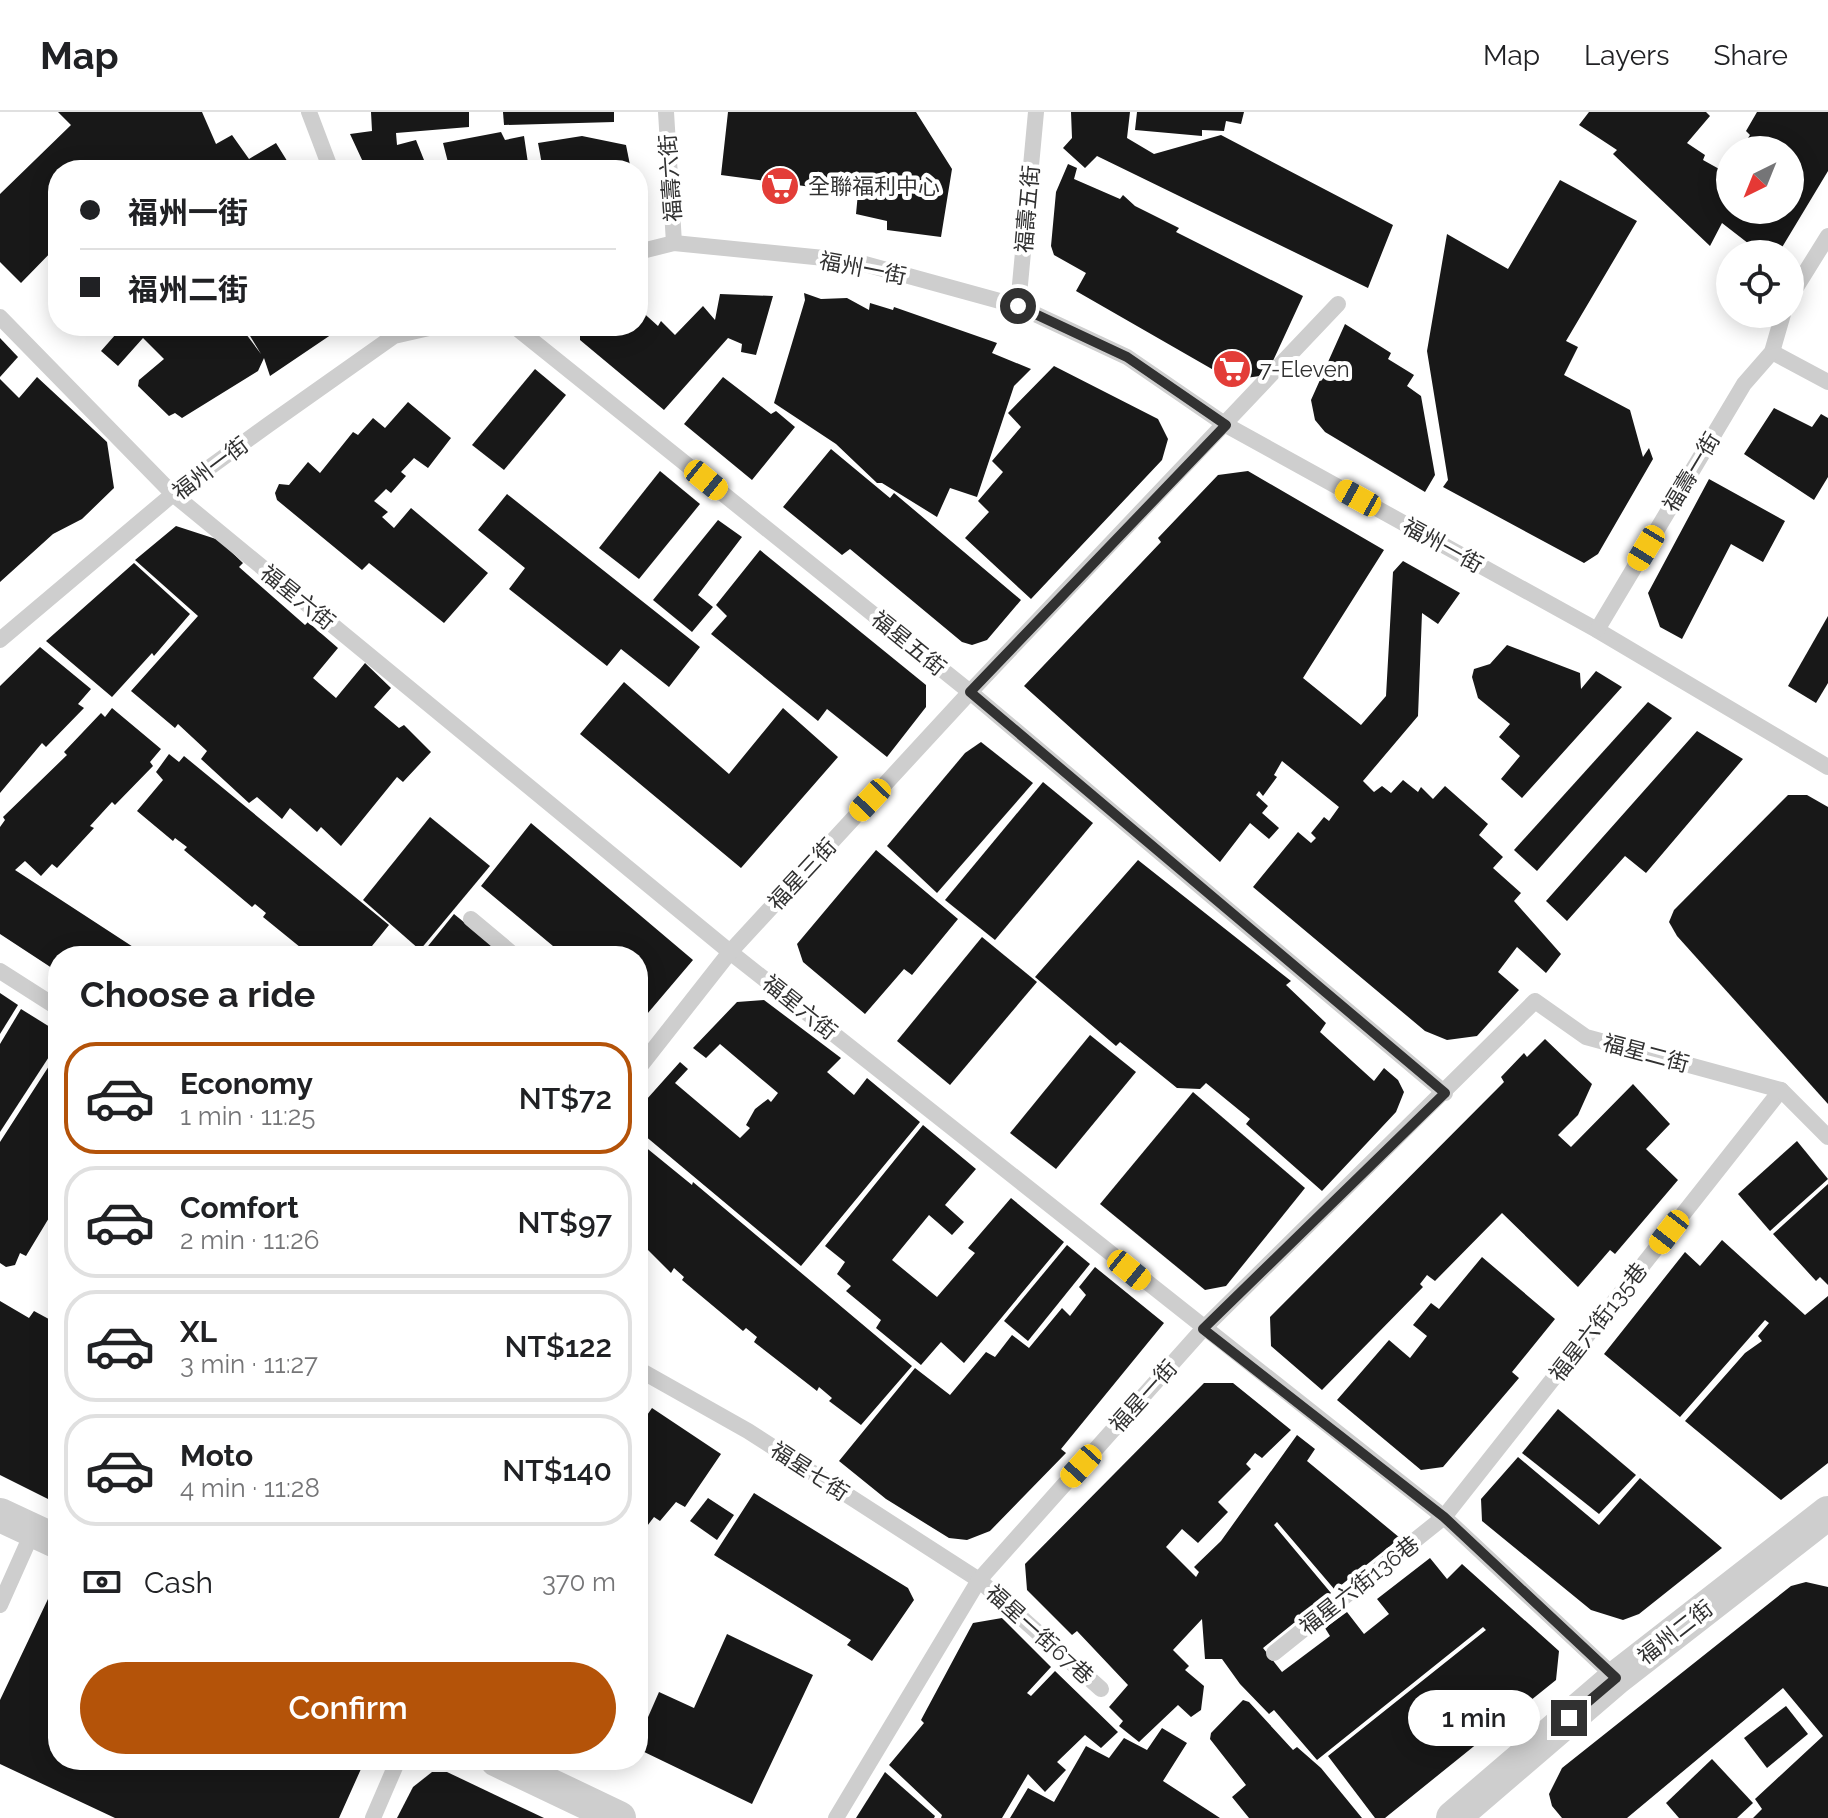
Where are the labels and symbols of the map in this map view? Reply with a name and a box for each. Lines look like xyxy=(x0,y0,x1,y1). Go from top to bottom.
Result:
street label: 福壽六街 xyxy=(654,133,686,223)
north arrow xyxy=(1716,136,1804,224)
street label: 福壽五街 xyxy=(1010,164,1044,254)
supermarket icon: 全聯福利中心 xyxy=(759,165,801,207)
place label: 全聯福利中心 xyxy=(808,173,940,199)
street label: 福州一街 xyxy=(817,247,909,289)
route start xyxy=(1000,288,1036,324)
supermarket icon: 7-Eleven xyxy=(1211,348,1253,390)
place label: 7-Eleven xyxy=(1260,356,1349,382)
street label: 福壽一街 xyxy=(1657,428,1725,516)
street label: 福州一街 xyxy=(167,431,253,505)
car xyxy=(680,456,732,504)
car xyxy=(1331,476,1385,520)
street label: 福州一街 xyxy=(1398,512,1488,578)
car xyxy=(1623,521,1669,575)
street label: 福星六街 xyxy=(256,559,340,635)
street label: 福星五街 xyxy=(867,605,951,681)
car xyxy=(845,774,895,826)
street label: 福星三街 xyxy=(762,833,842,915)
street label: 福星六街 xyxy=(758,969,842,1045)
street label: 福星二街 xyxy=(1600,1029,1692,1077)
car xyxy=(1645,1206,1693,1258)
car xyxy=(1103,1246,1155,1294)
street label: 福星六街135巷 xyxy=(1544,1258,1652,1386)
street label: 福星一街 xyxy=(1104,1355,1182,1437)
street label: 福星七街 xyxy=(766,1436,854,1506)
car xyxy=(1056,1440,1106,1492)
street label: 福星六街136巷 xyxy=(1294,1530,1424,1640)
street label: 福星一街67巷 xyxy=(981,1579,1099,1689)
street label: 福州二街 xyxy=(1632,1595,1718,1669)
callout: 1 min xyxy=(1409,1690,1541,1746)
route end xyxy=(1551,1700,1587,1736)

